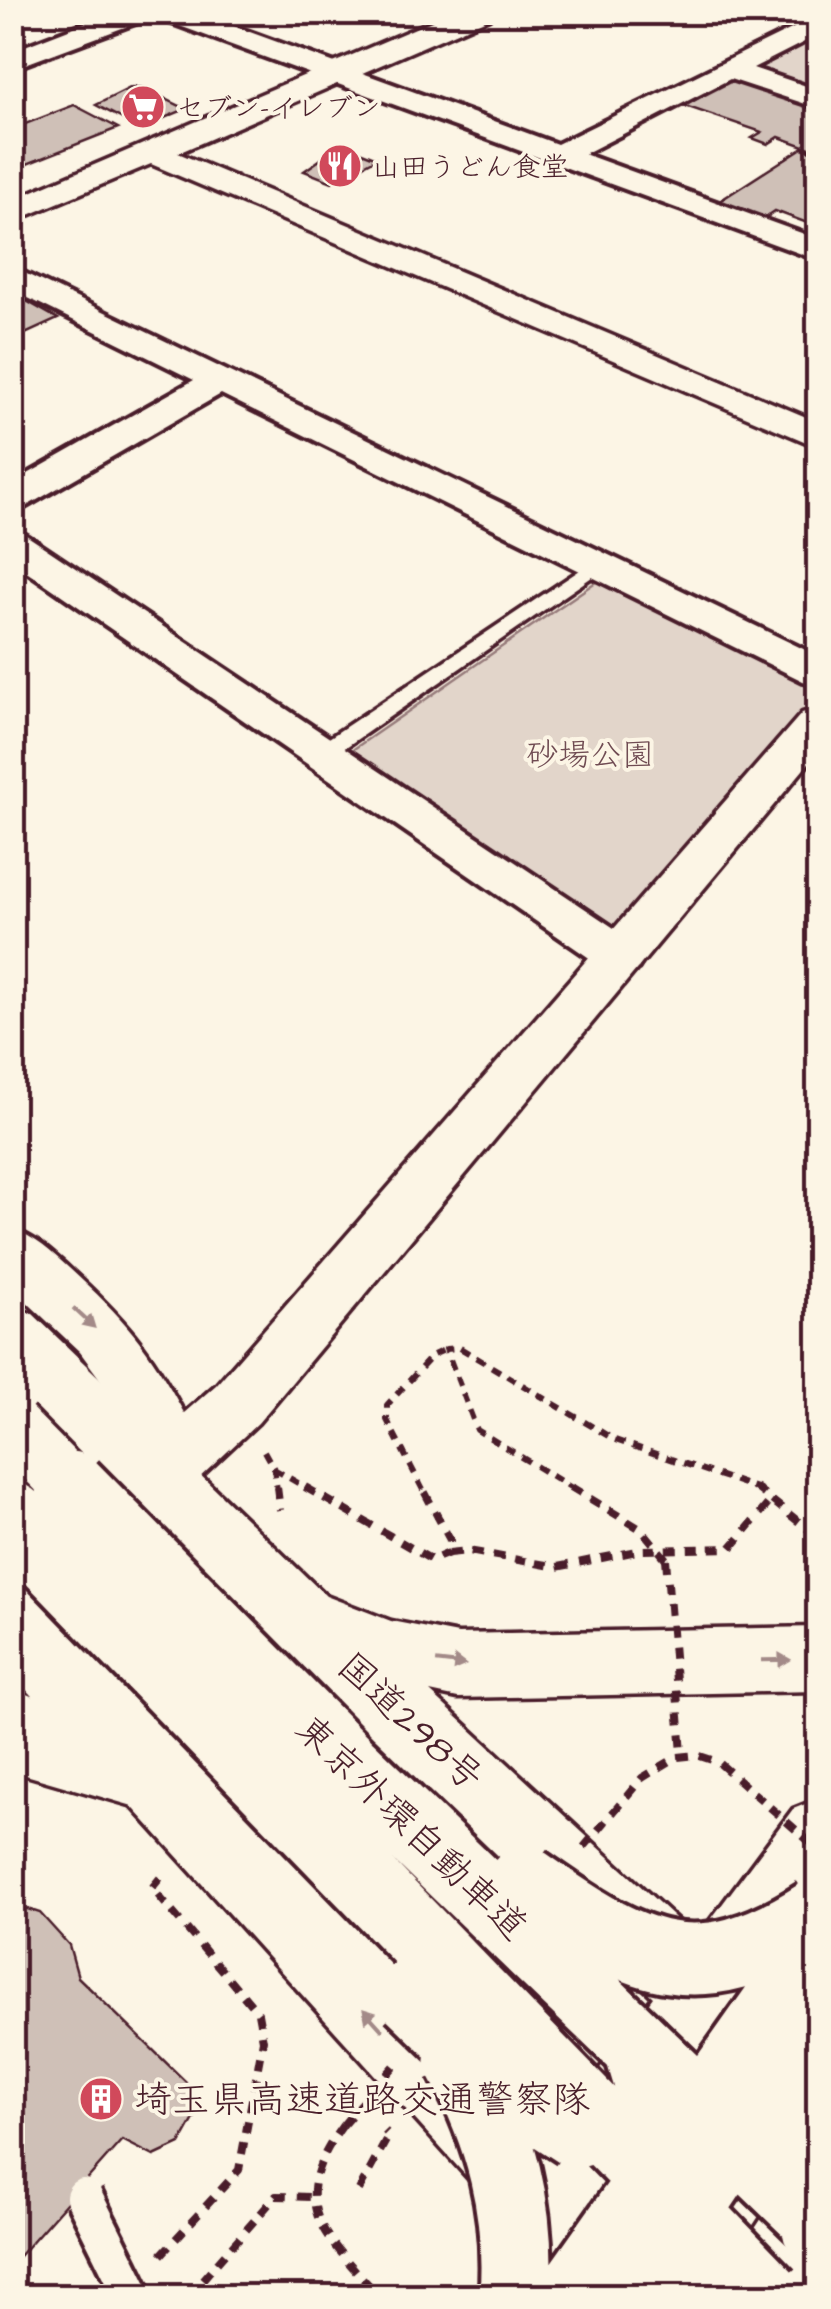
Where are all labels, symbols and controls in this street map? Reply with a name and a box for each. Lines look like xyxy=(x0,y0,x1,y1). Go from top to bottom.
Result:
supermarket icon: セブン-イレブン xyxy=(120,84,166,130)
place label: セブン-イレブン xyxy=(176,89,381,128)
restaurant icon: 山田うどん食堂 xyxy=(317,143,363,189)
place label: 山田うどん食堂 xyxy=(372,148,569,187)
park label: 砂場公園 xyxy=(526,733,654,778)
one-way arrow xyxy=(72,1306,96,1329)
street label: 国道298号 xyxy=(325,1641,494,1804)
one-way arrow xyxy=(761,1652,793,1668)
one-way arrow xyxy=(436,1655,468,1671)
street label: 東京外環自動車道 xyxy=(283,1704,538,1953)
one-way arrow xyxy=(361,2009,384,2033)
place label: 埼玉県高速道路交通警察隊 xyxy=(134,2075,590,2127)
building icon: 埼玉県高速道路交通警察隊 xyxy=(78,2076,124,2122)

